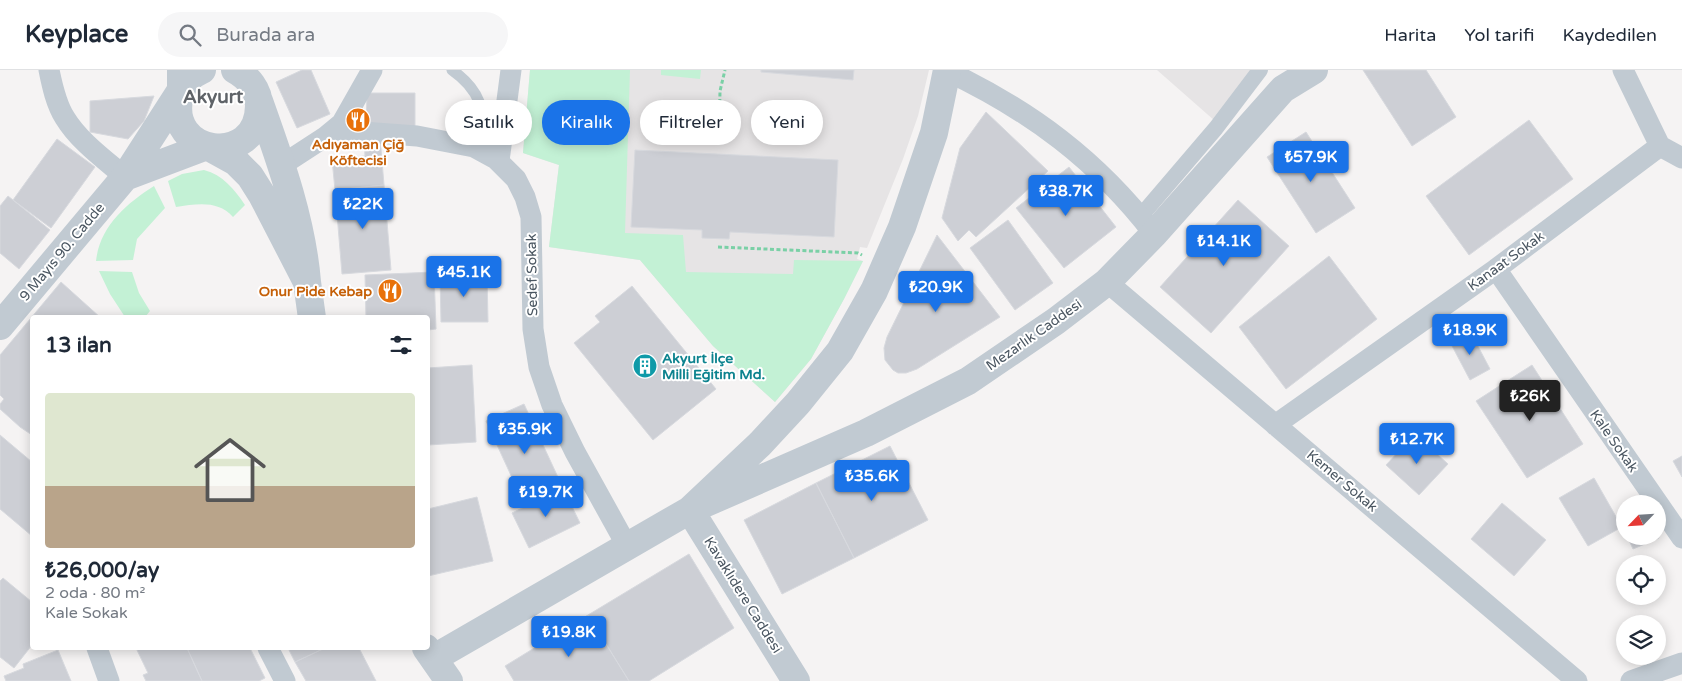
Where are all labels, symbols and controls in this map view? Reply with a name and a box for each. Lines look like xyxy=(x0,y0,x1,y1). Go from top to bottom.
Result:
search box xyxy=(158,12,508,57)
text: Keyplace xyxy=(25,20,128,49)
icon: search xyxy=(176,21,204,49)
text: Burada ara xyxy=(216,24,315,46)
text: Harita xyxy=(1384,24,1436,46)
text: Yol tarifi xyxy=(1464,24,1534,46)
text: Kaydedilen xyxy=(1562,24,1657,46)
district label: Akyurt xyxy=(183,86,244,109)
chip: Satılık xyxy=(445,100,532,145)
chip: Kiralık xyxy=(542,100,630,145)
chip: Filtreler xyxy=(640,100,741,145)
chip: Yeni xyxy=(751,100,823,145)
restaurant icon: Adıyaman Çiğ Köftecisi xyxy=(345,107,371,133)
place label: Adıyaman Çiğ Köftecisi xyxy=(312,136,405,169)
pin: ₺57.9K xyxy=(1270,140,1352,183)
text: ₺57.9K xyxy=(1285,147,1337,167)
pin: ₺38.7K xyxy=(1025,174,1107,217)
text: ₺38.7K xyxy=(1039,181,1093,201)
pin: ₺22K xyxy=(333,188,393,230)
text: ₺22K xyxy=(343,194,383,214)
street label: 9 Mayıs 90. Cadde xyxy=(16,199,108,305)
pin: ₺14.1K xyxy=(1183,224,1265,267)
street label: Kanaat Sokak xyxy=(1464,227,1548,294)
text: ₺14.1K xyxy=(1197,231,1251,251)
street label: Sedef Sokak xyxy=(523,233,541,316)
pin: ₺45.1K xyxy=(423,256,505,298)
text: ₺45.1K xyxy=(437,262,491,282)
pin: ₺20.9K xyxy=(895,270,977,313)
text: ₺20.9K xyxy=(909,277,963,297)
restaurant icon: Onur Pide Kebap xyxy=(377,278,403,304)
place label: Onur Pide Kebap xyxy=(259,283,372,300)
street label: Mezarlık Caddesi xyxy=(983,296,1085,374)
pin: ₺18.9K xyxy=(1429,314,1511,356)
text: ₺18.9K xyxy=(1443,320,1497,340)
icon: filters xyxy=(387,331,415,359)
text: 13 ilan xyxy=(45,333,112,358)
place label: Akyurt İlçe Milli Eğitim Md. xyxy=(662,350,765,383)
building icon: Akyurt İlçe Milli Eğitim Md. xyxy=(632,353,658,379)
pin: ₺26K xyxy=(1500,380,1560,422)
text: ₺26K xyxy=(1510,386,1550,406)
street label: Kale Sokak xyxy=(1586,406,1642,476)
pin: ₺35.9K xyxy=(484,412,566,455)
text: ₺35.9K xyxy=(498,419,552,439)
pin: ₺12.7K xyxy=(1376,422,1458,465)
icon: home xyxy=(185,425,275,515)
text: ₺12.7K xyxy=(1390,429,1444,449)
street label: Kemer Sokak xyxy=(1303,446,1381,516)
pin: ₺35.6K xyxy=(831,460,913,502)
text: ₺35.6K xyxy=(845,466,899,486)
pin: ₺19.7K xyxy=(505,476,587,518)
text: ₺19.7K xyxy=(519,482,573,502)
north arrow xyxy=(1616,495,1666,545)
map controls xyxy=(1616,495,1666,665)
street label: Kavaklıdere Caddesi xyxy=(700,534,786,656)
button: locate xyxy=(1616,555,1666,605)
text: ₺26,000/ay xyxy=(45,558,159,583)
text: 2 oda · 80 m² xyxy=(45,583,145,603)
text: Kale Sokak xyxy=(45,603,128,623)
button: layers xyxy=(1616,615,1666,665)
pin: ₺19.8K xyxy=(528,616,610,658)
text: ₺19.8K xyxy=(542,622,596,642)

